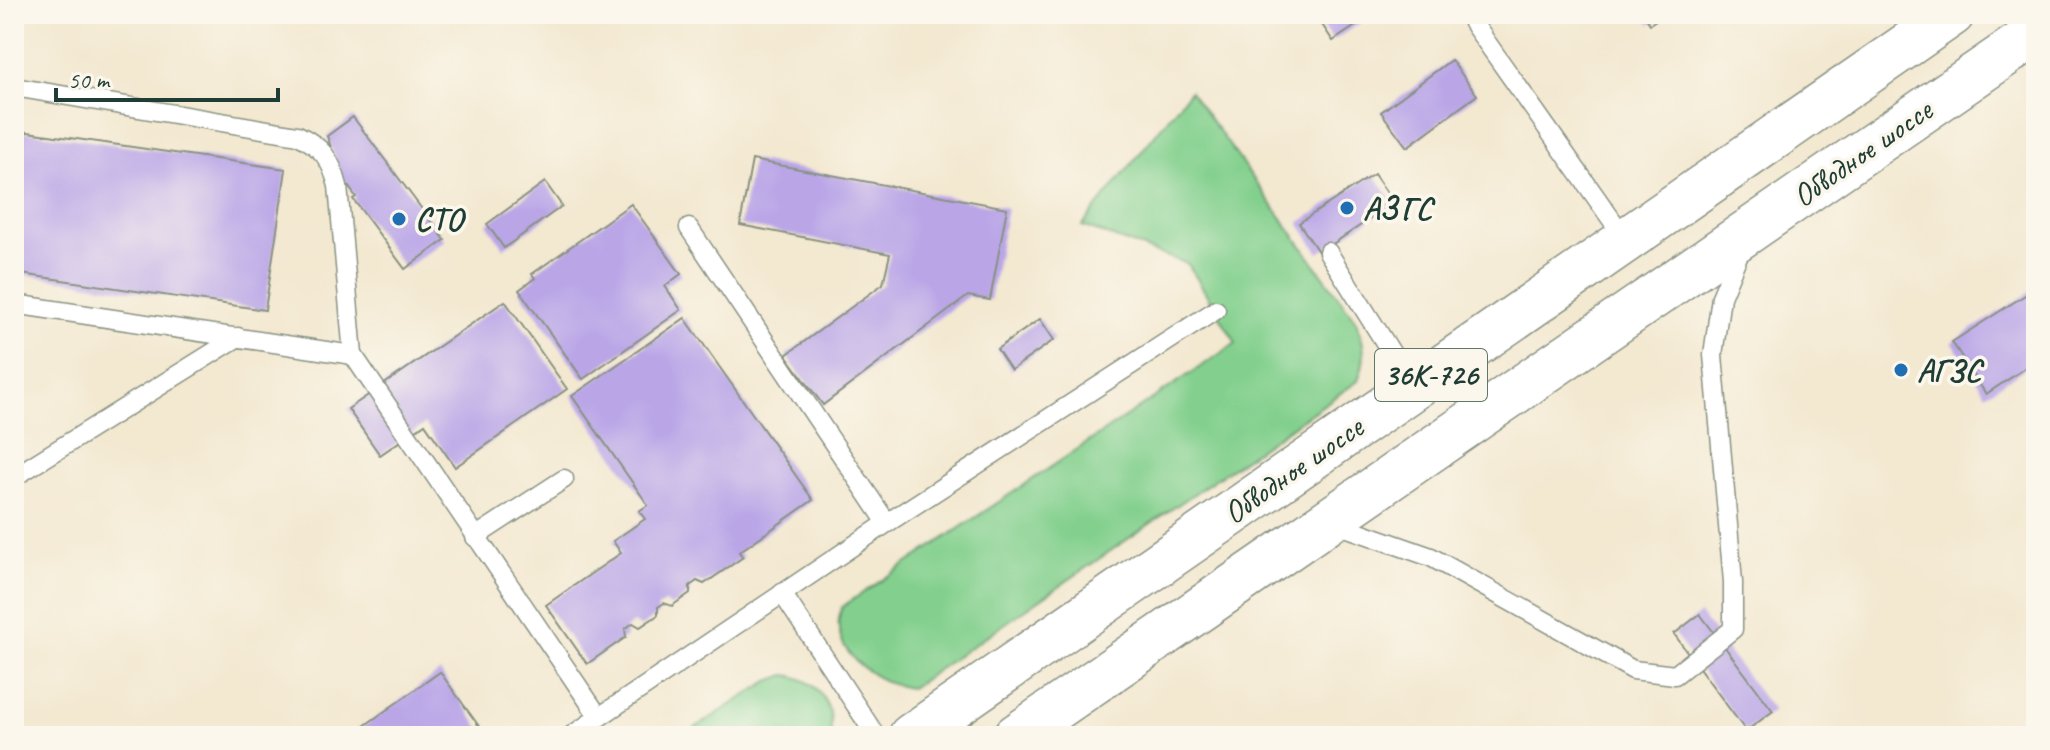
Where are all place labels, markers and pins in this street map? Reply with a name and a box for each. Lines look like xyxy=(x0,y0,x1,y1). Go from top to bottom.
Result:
place label: АЗГС xyxy=(1363,188,1435,229)
place label: СТО xyxy=(415,199,466,240)
marker: АЗГС xyxy=(1338,199,1356,217)
marker: СТО xyxy=(390,210,408,228)
place label: АГЗС xyxy=(1917,350,1984,391)
marker: АГЗС xyxy=(1892,361,1910,379)

